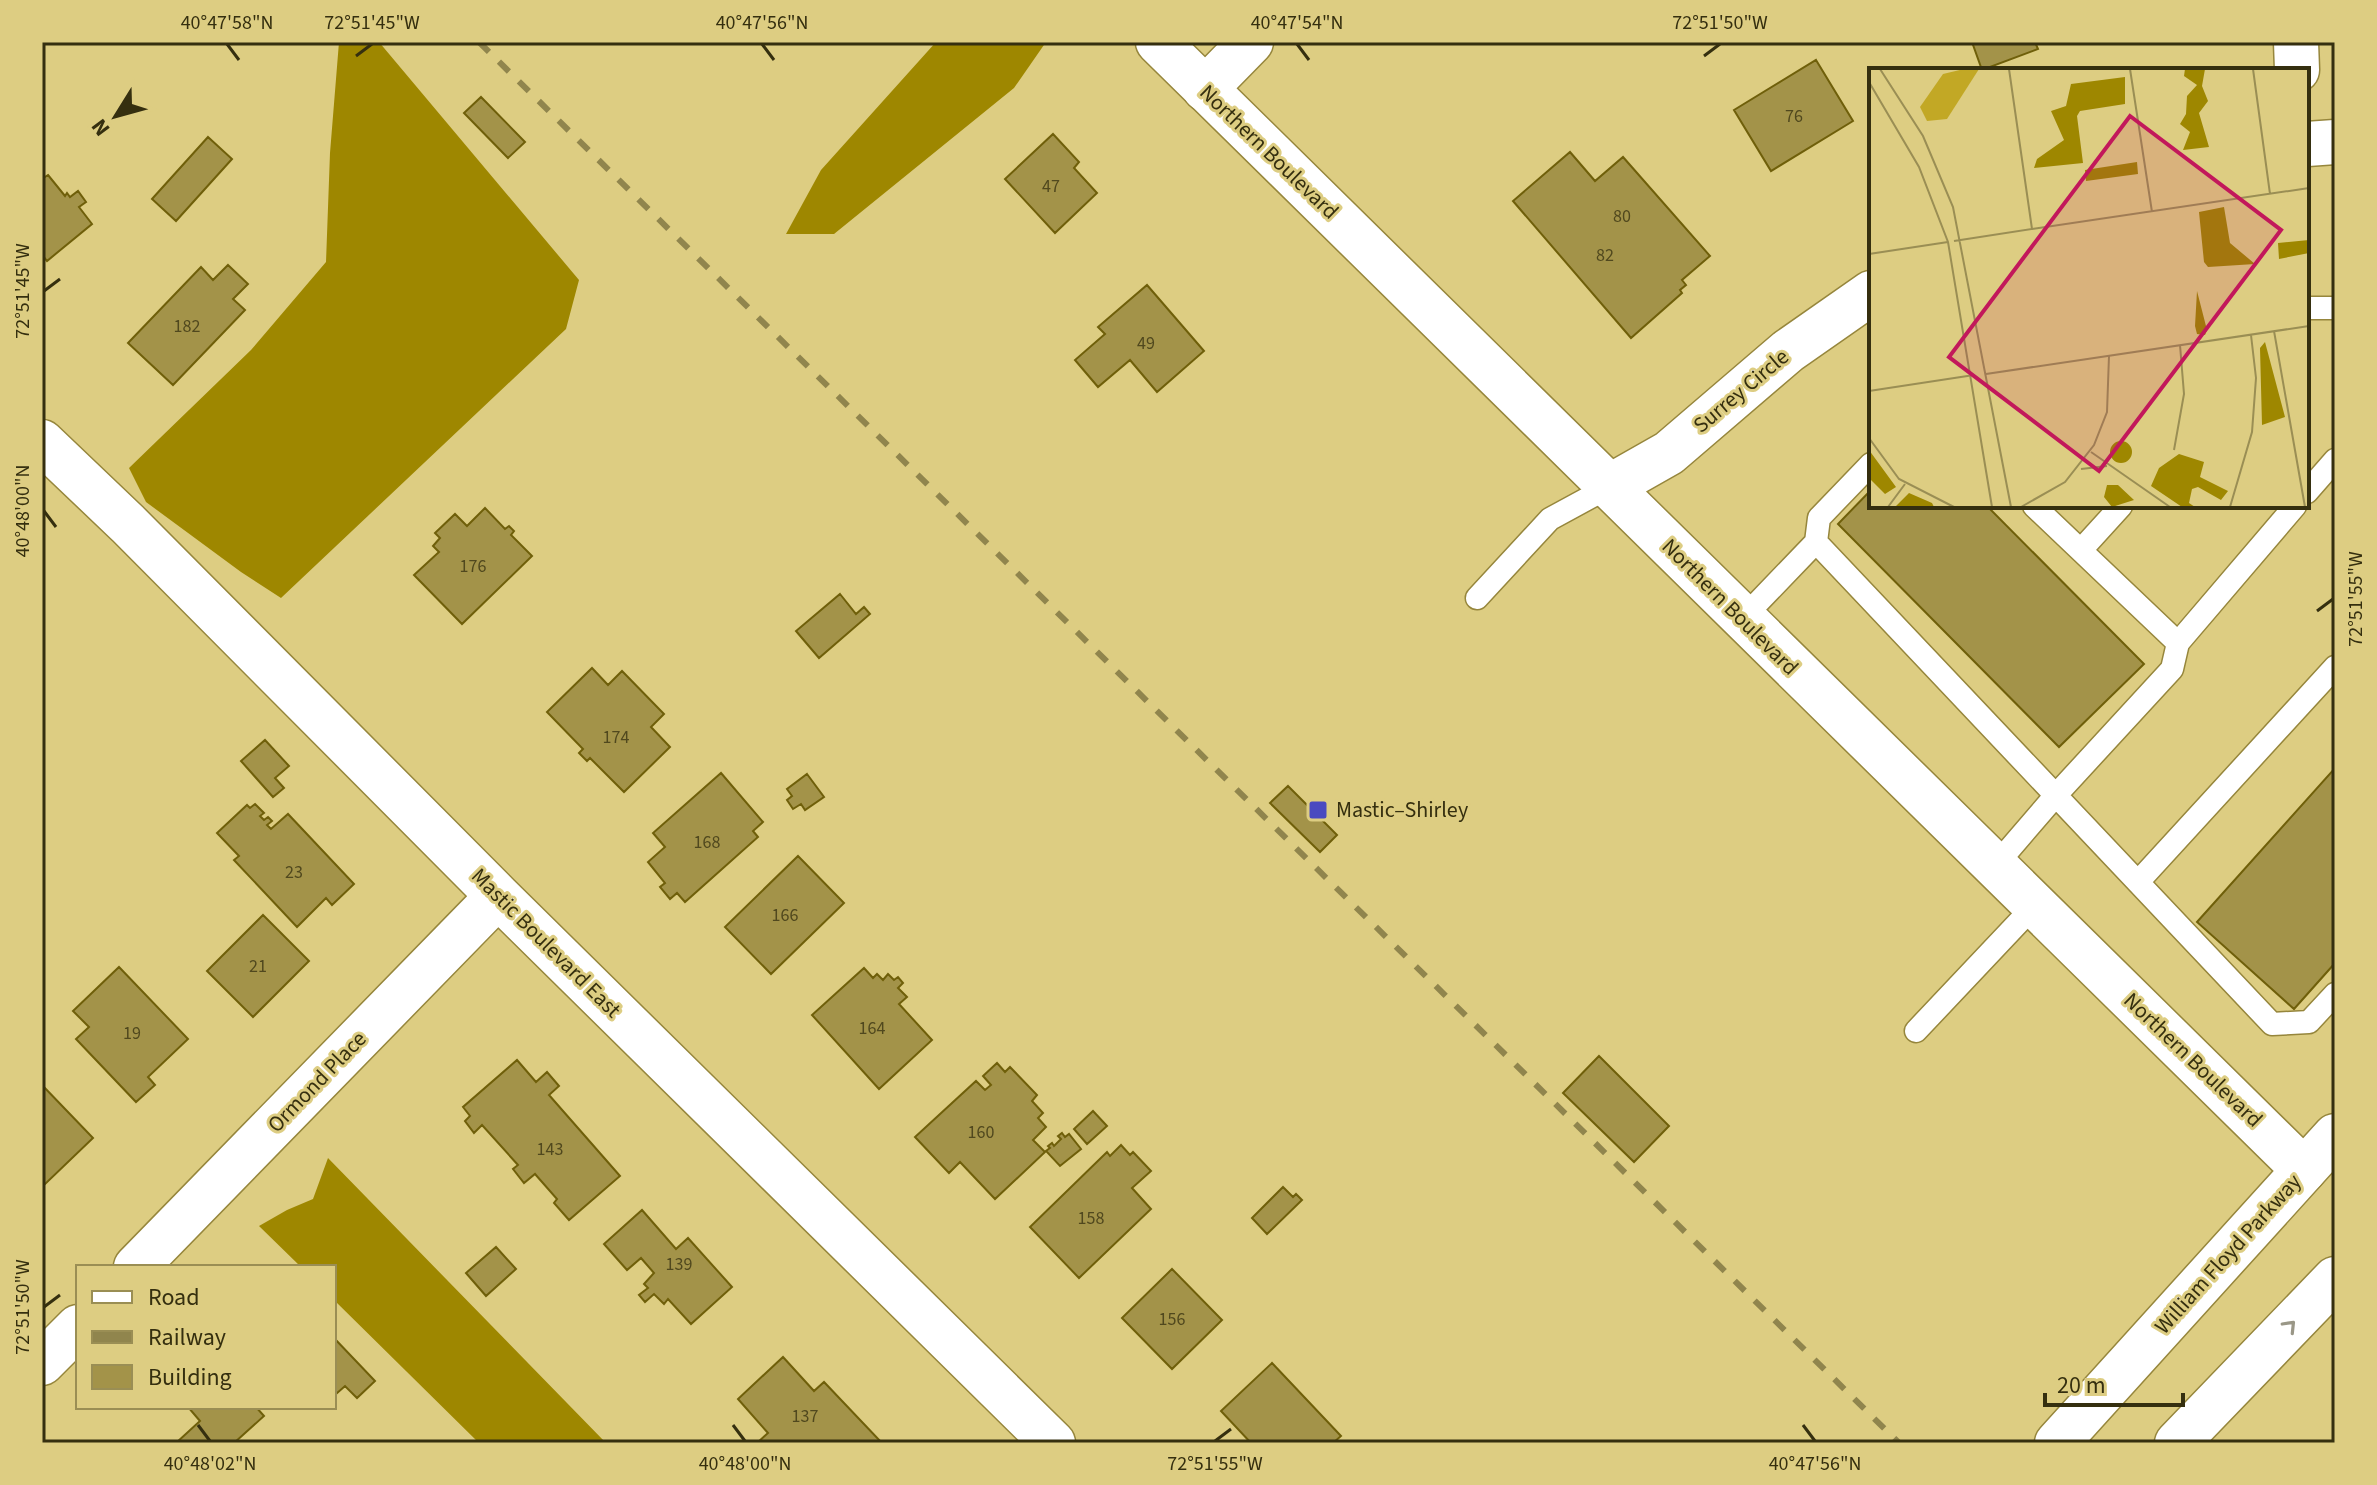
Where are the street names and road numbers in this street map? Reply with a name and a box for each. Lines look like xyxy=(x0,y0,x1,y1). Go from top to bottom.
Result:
street label: Northern Boulevard xyxy=(1192,77,1346,227)
street label: Surrey Circle xyxy=(1686,341,1796,441)
street label: Northern Boulevard xyxy=(1654,531,1806,683)
street label: Mastic Boulevard East xyxy=(464,861,629,1026)
street label: Northern Boulevard xyxy=(2116,985,2270,1135)
street label: Ormond Place xyxy=(260,1024,374,1140)
street label: William Floyd Parkway xyxy=(2147,1166,2309,1341)

